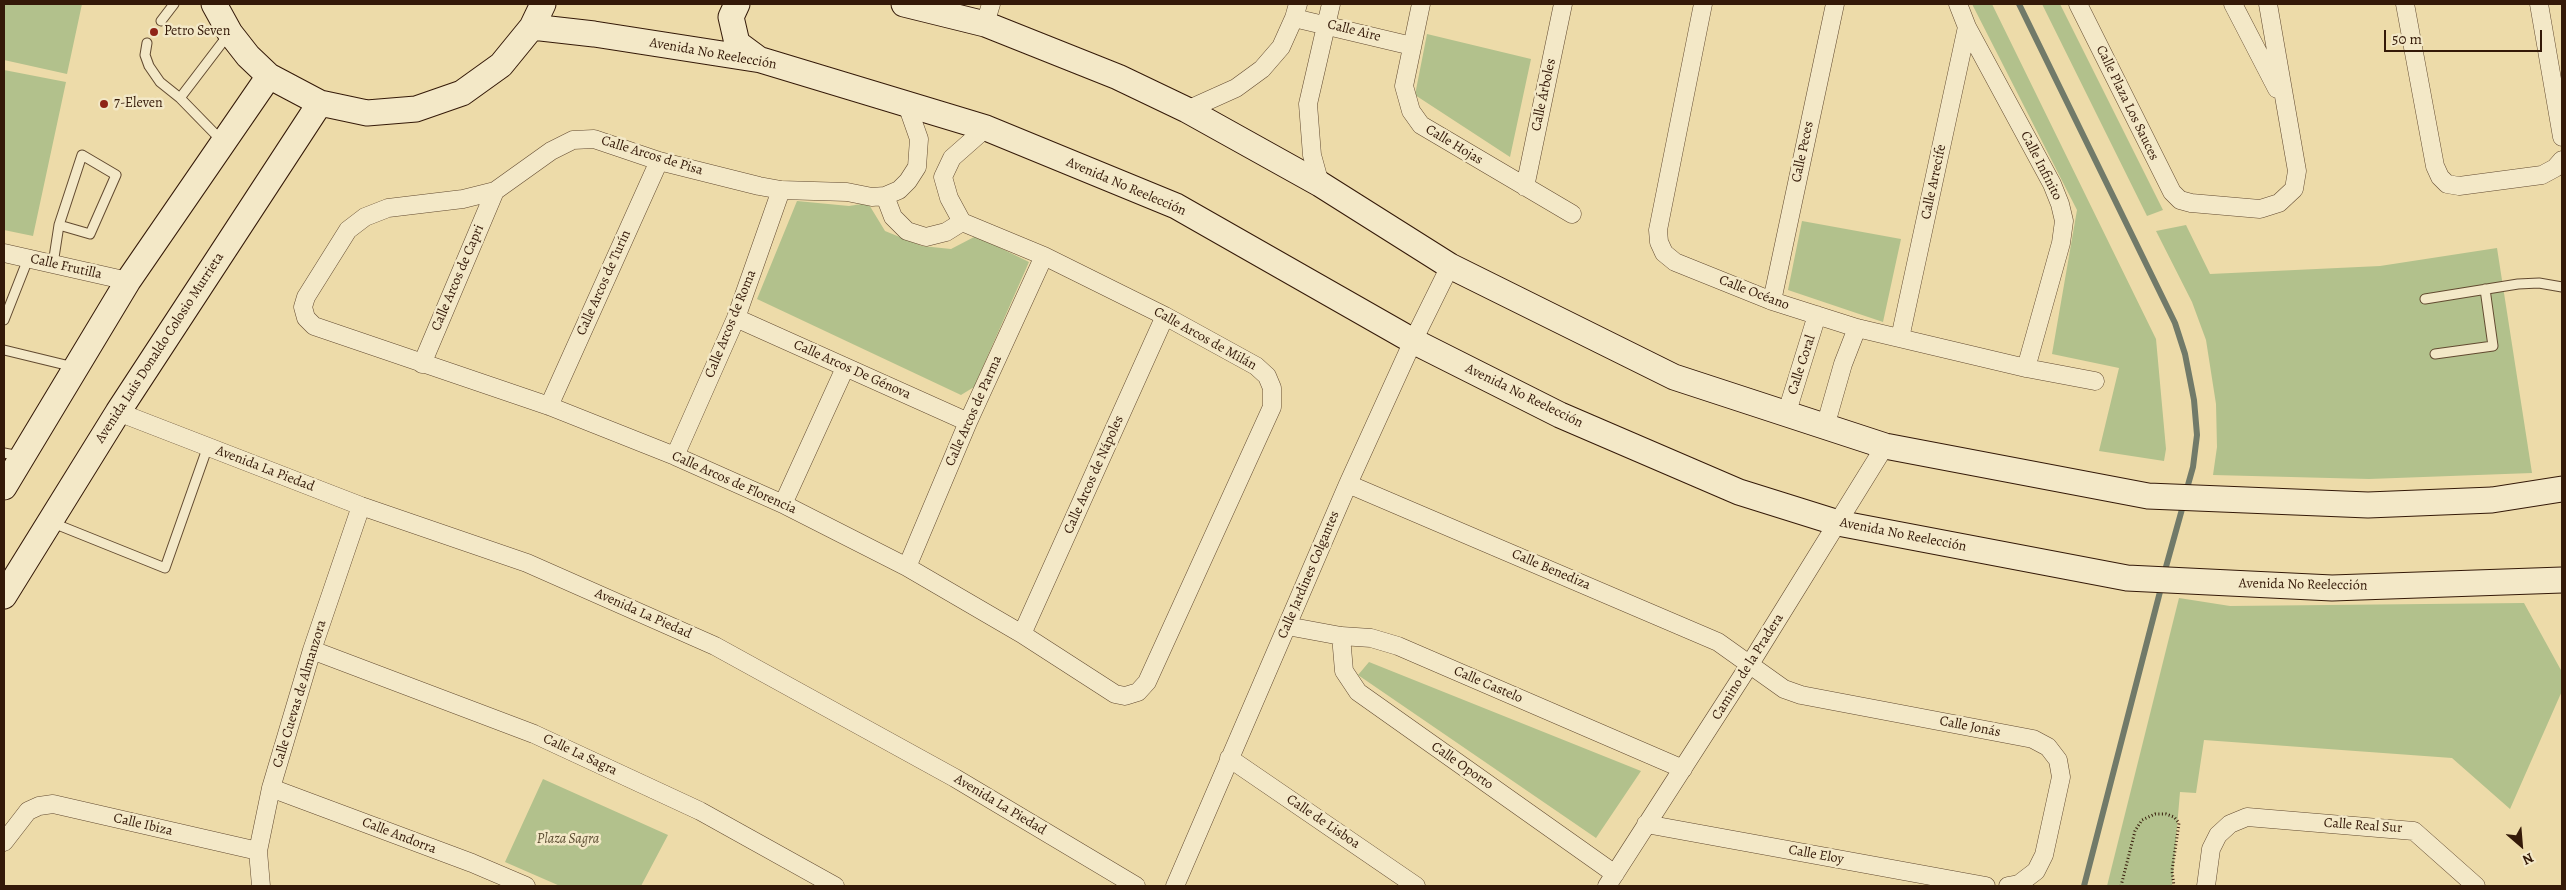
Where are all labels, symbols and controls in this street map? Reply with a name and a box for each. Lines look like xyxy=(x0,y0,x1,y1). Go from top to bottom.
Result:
street label: Calle Aire xyxy=(1326,16,1382,46)
scale bar xyxy=(2386,20,2544,52)
place label: Petro Seven xyxy=(164,24,230,40)
marker: Petro Seven xyxy=(148,26,160,38)
text: 50 m xyxy=(2392,29,2422,49)
street label: Avenida No Reelección xyxy=(648,35,778,73)
street label: Calle Plaza Los Sauces xyxy=(2092,43,2162,163)
street label: Calle Árboles xyxy=(1528,57,1560,133)
place label: 7-Eleven xyxy=(114,96,163,112)
marker: 7-Eleven xyxy=(98,98,110,110)
street label: Calle Peces xyxy=(1788,120,1818,184)
street label: Calle Hojas xyxy=(1422,121,1486,169)
street label: Calle Infinito xyxy=(2016,129,2066,203)
street label: Calle Arcos de Pisa xyxy=(599,133,705,179)
street label: Calle Arrecife xyxy=(1918,143,1950,221)
street label: Avenida No Reelección xyxy=(1063,154,1189,220)
street label: Calle Arcos de Capri xyxy=(428,222,488,334)
street label: Calle Arcos de Turín xyxy=(573,228,635,338)
street label: Avenida Luis Donaldo Colosio Murrieta xyxy=(92,250,228,446)
street label: Calle Frutilla xyxy=(29,251,103,283)
street label: Calle Arcos de Roma xyxy=(702,267,760,381)
street label: Calle Océano xyxy=(1716,272,1792,314)
street label: Calle Arcos de Milán xyxy=(1151,304,1259,374)
street label: Calle Coral xyxy=(1784,333,1820,397)
street label: Calle Arcos De Génova xyxy=(791,337,913,403)
street label: Calle Arcos de Parma xyxy=(942,353,1006,469)
street label: Avenida No Reelección xyxy=(1462,360,1586,432)
street label: Calle Arcos de Nápoles xyxy=(1060,413,1128,537)
street label: Avenida La Piedad xyxy=(213,442,317,496)
street label: Calle Arcos de Florencia xyxy=(669,448,799,518)
street label: Calle Jardines Colgantes xyxy=(1274,509,1344,641)
street label: Avenida No Reelección xyxy=(1838,514,1968,556)
street label: Calle Benediza xyxy=(1509,546,1593,594)
street label: Avenida No Reelección xyxy=(2238,575,2368,595)
street label: Avenida La Piedad xyxy=(592,585,694,643)
street label: Camino de la Pradera xyxy=(1708,611,1788,723)
street label: Calle Cuevas de Almanzora xyxy=(270,618,330,770)
street label: Calle Castelo xyxy=(1451,663,1525,707)
street label: Calle Jonás xyxy=(1938,713,2002,741)
street label: Calle La Sagra xyxy=(540,730,620,780)
street label: Calle Oporto xyxy=(1428,738,1496,794)
street label: Avenida La Piedad xyxy=(951,771,1049,839)
street label: Calle de Lisboa xyxy=(1283,791,1363,853)
street label: Calle Ibiza xyxy=(112,810,174,840)
street label: Calle Andorra xyxy=(359,814,439,858)
street label: Calle Real Sur xyxy=(2323,815,2403,837)
north arrow xyxy=(2496,820,2546,870)
park label: Plaza Sagra xyxy=(537,832,599,848)
street label: Calle Eloy xyxy=(1787,842,1845,868)
text: N xyxy=(2519,848,2537,870)

